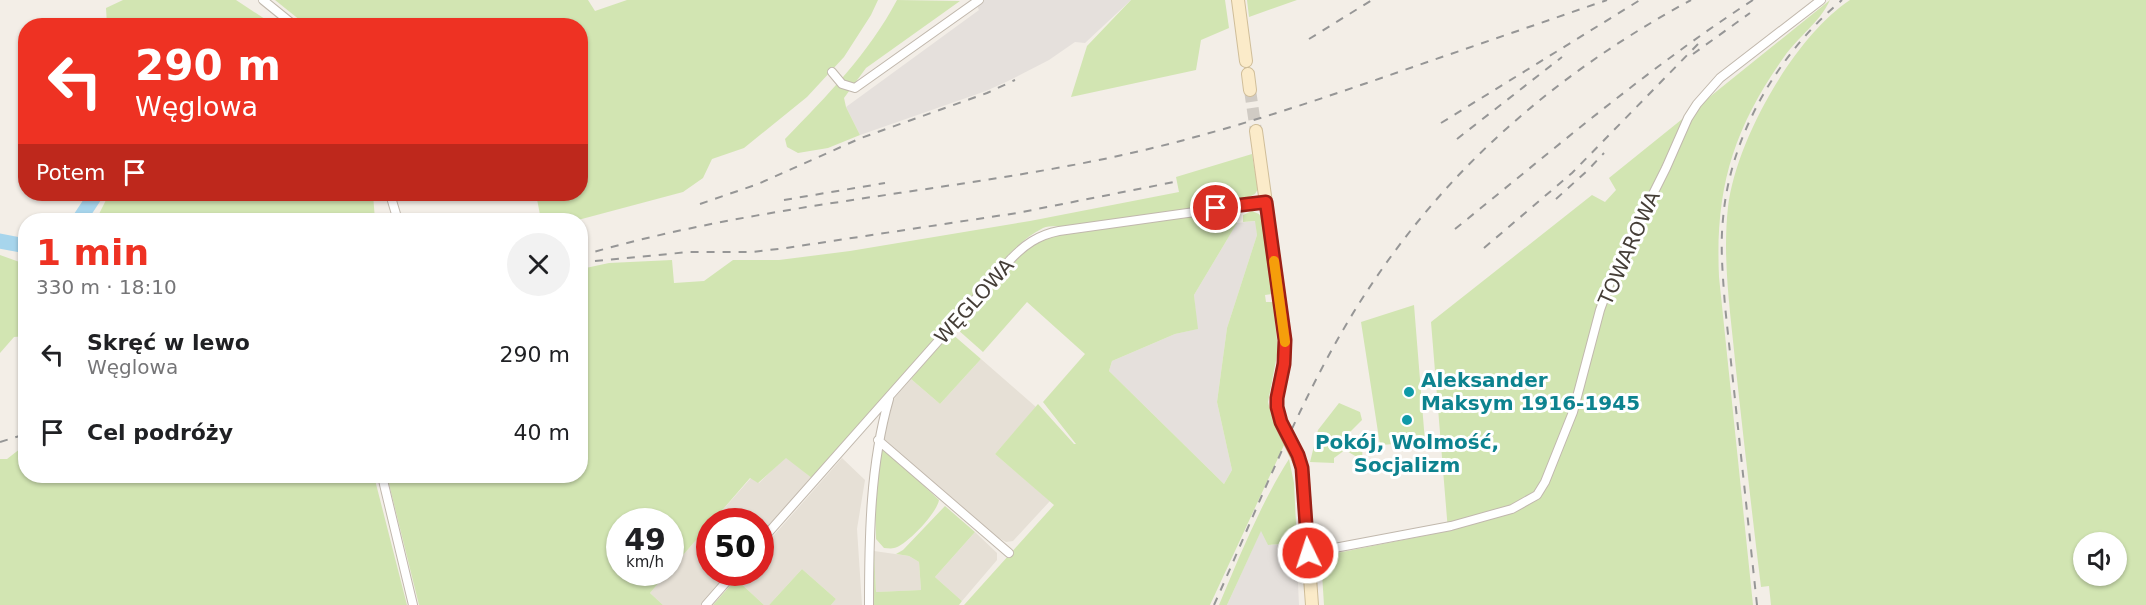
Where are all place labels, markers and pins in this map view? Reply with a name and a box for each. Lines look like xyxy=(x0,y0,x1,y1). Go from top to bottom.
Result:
pin xyxy=(1190,182,1241,233)
place label: Aleksander Maksym 1916-1945 xyxy=(1421,368,1640,415)
marker: Aleksander Maksym 1916-1945 xyxy=(1402,385,1416,399)
marker: Pokój, Wolmość, Socjalizm xyxy=(1400,413,1414,427)
place label: Pokój, Wolmość, Socjalizm xyxy=(1315,430,1499,477)

